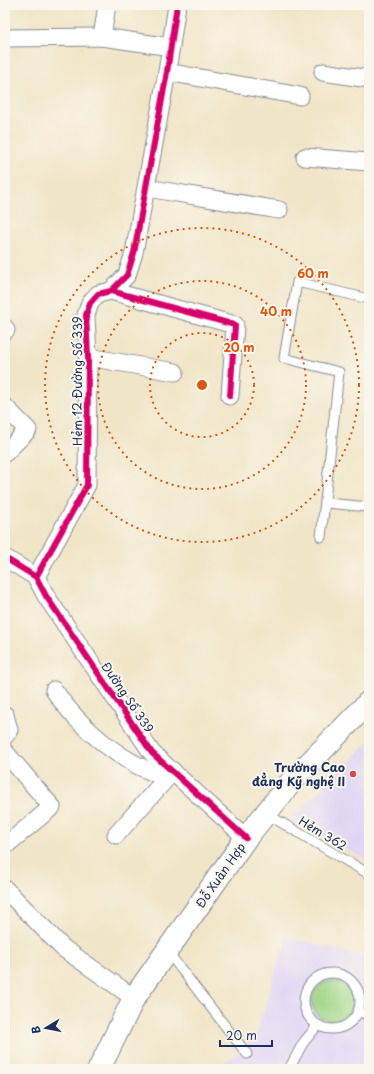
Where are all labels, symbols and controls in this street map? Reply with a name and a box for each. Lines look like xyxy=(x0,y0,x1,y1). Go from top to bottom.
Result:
text: 60 m xyxy=(297,264,329,282)
text: 40 m xyxy=(260,302,292,320)
street label: Hẻm 12 Đường Số 339 xyxy=(68,316,86,446)
text: 20 m xyxy=(223,338,255,356)
centre of rings xyxy=(195,378,209,392)
street label: Đường Số 339 xyxy=(98,658,158,736)
place label: Trường Cao đẳng Kỹ nghệ II xyxy=(252,758,345,790)
marker: Trường Cao đẳng Kỹ nghệ II xyxy=(348,769,358,779)
street label: Hẻm 362 xyxy=(296,812,351,855)
street label: Đỗ Xuân Hợp xyxy=(191,839,249,911)
north arrow xyxy=(26,1008,66,1048)
scale bar xyxy=(220,1022,272,1048)
text: B xyxy=(27,1024,45,1035)
text: 20 m xyxy=(226,1026,257,1044)

